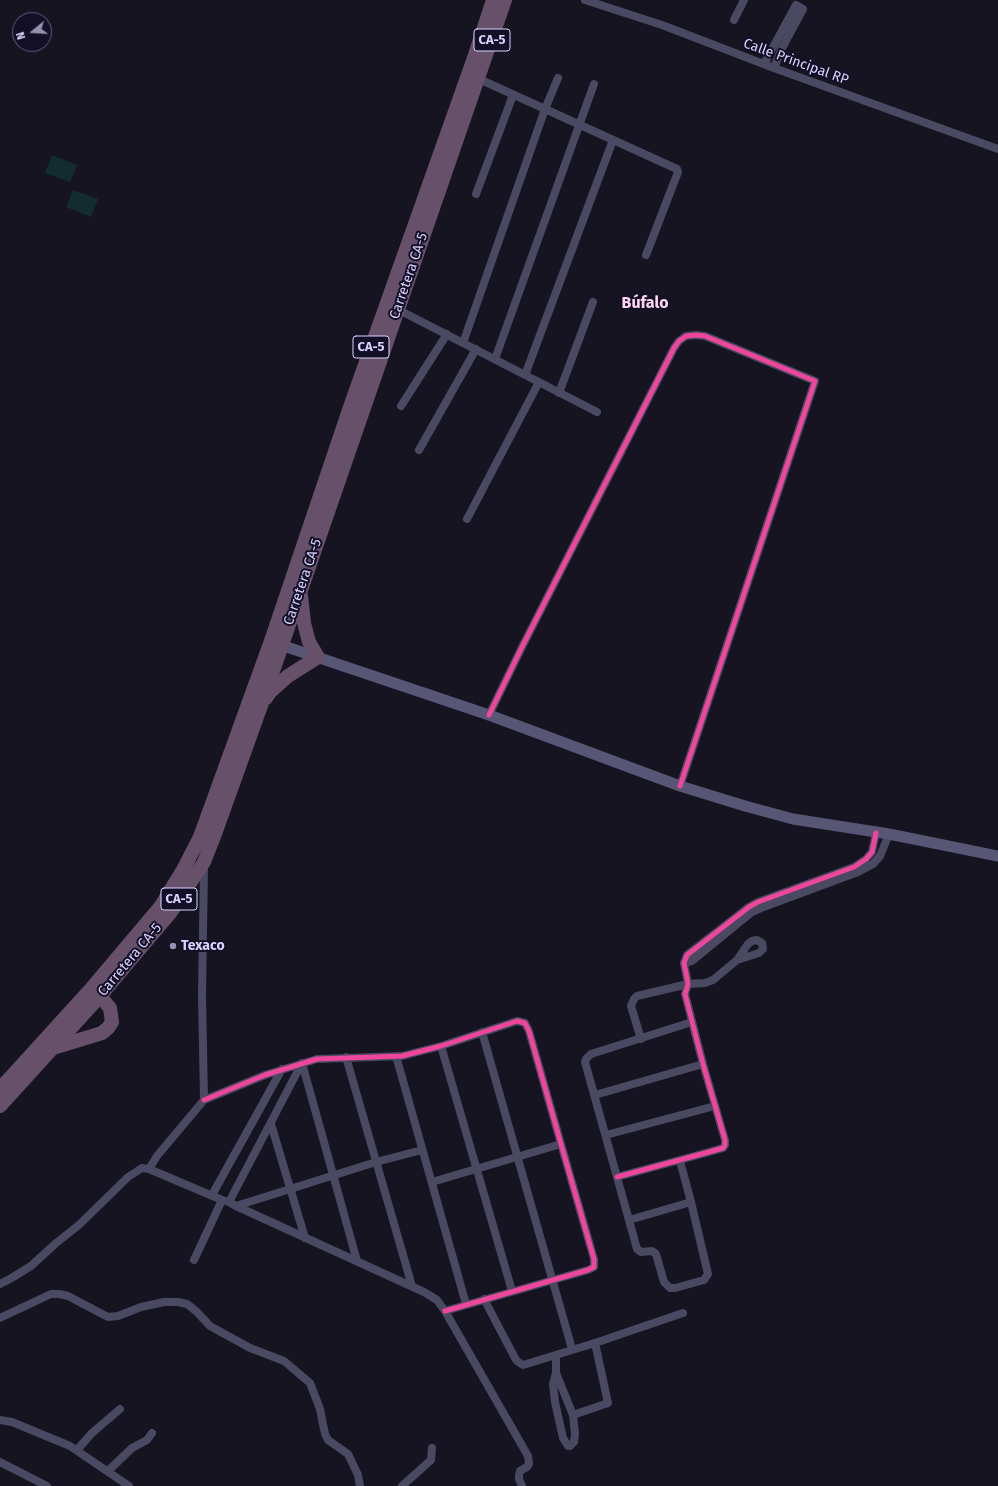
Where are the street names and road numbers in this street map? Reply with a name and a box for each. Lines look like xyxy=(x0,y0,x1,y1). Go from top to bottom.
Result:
road number: CA-5 xyxy=(474,29,510,51)
street label: Calle Principal RP xyxy=(741,35,851,89)
street label: Carretera CA-5 xyxy=(386,231,432,321)
road number: CA-5 xyxy=(353,336,389,358)
street label: Carretera CA-5 xyxy=(280,537,326,627)
road number: CA-5 xyxy=(161,888,197,910)
street label: Carretera CA-5 xyxy=(95,920,165,1000)

